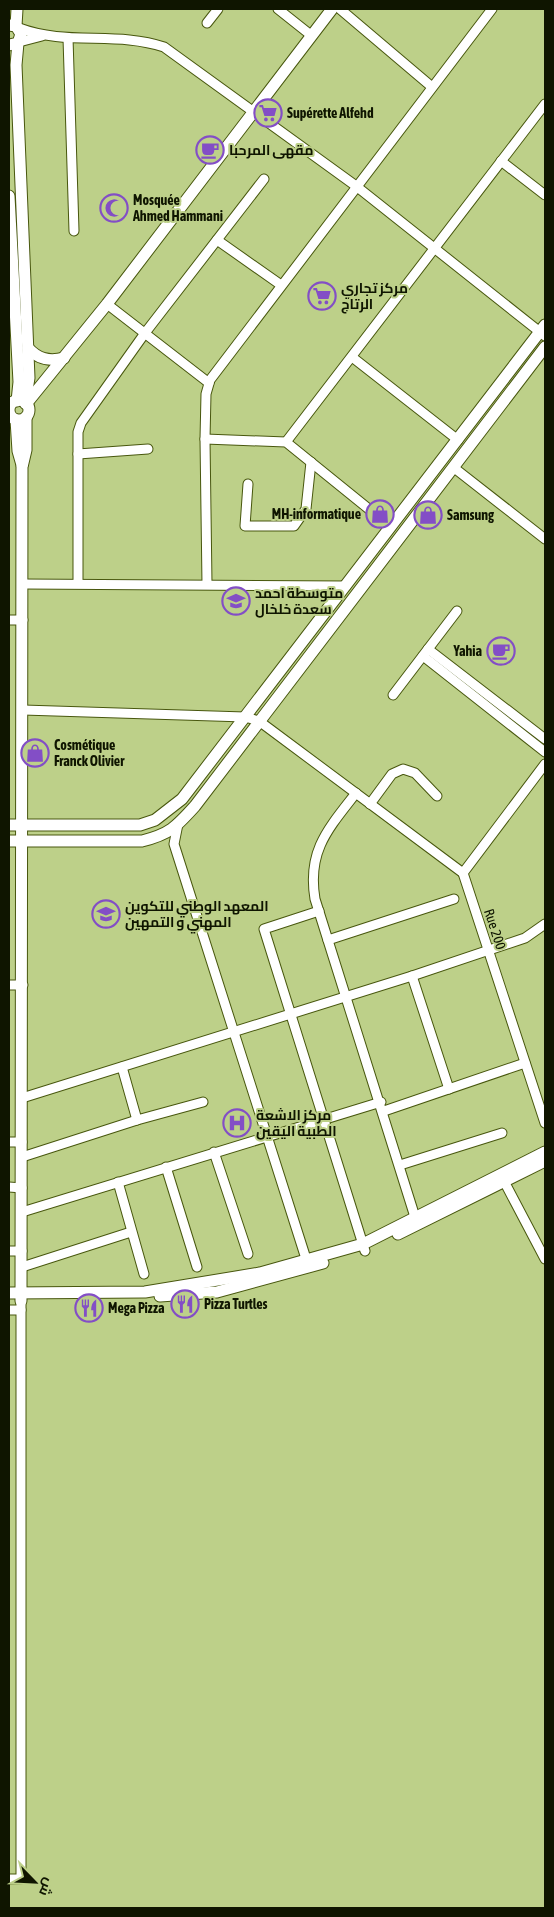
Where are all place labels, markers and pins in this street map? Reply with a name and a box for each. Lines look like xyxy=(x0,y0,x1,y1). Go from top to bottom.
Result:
supermarket icon: Supérette Alfehd xyxy=(253,98,283,128)
place label: Supérette Alfehd xyxy=(287,105,374,121)
cafe icon: مقهى المرحبا xyxy=(195,135,225,165)
place label: مقهى المرحبا xyxy=(229,142,313,159)
place label: Mosquée Ahmed Hammani xyxy=(132,192,223,224)
mosque icon: Mosquée Ahmed Hammani xyxy=(99,193,129,223)
place label: مركز تجاري الرتاج xyxy=(341,280,408,314)
supermarket icon: مركز تجاري الرتاج xyxy=(307,281,337,311)
shop icon: MH-informatique xyxy=(365,499,395,529)
shop icon: Samsung xyxy=(413,500,443,530)
place label: MH-informatique xyxy=(272,506,361,522)
place label: Samsung xyxy=(447,507,495,523)
place label: متوسطة احمد سعدة خلخال xyxy=(255,585,343,618)
school or university icon: متوسطة احمد سعدة خلخال xyxy=(221,586,251,616)
cafe icon: Yahia xyxy=(486,636,516,666)
place label: Yahia xyxy=(453,643,482,659)
place label: Cosmétique Franck Olivier xyxy=(54,737,125,769)
shop icon: Cosmétique Franck Olivier xyxy=(20,738,50,768)
place label: المعهد الوطني للتكوين المهني و التمهين xyxy=(125,898,269,934)
school or university icon: المعهد الوطني للتكوين المهني و التمهين xyxy=(91,899,121,929)
place label: مركز الاشعة الطبية اليقين xyxy=(256,1107,337,1140)
hospital icon: مركز الاشعة الطبية اليقين xyxy=(222,1108,252,1138)
restaurant icon: Pizza Turtles xyxy=(170,1289,200,1319)
restaurant icon: Mega Pizza xyxy=(74,1293,104,1323)
place label: Pizza Turtles xyxy=(204,1296,268,1312)
place label: Mega Pizza xyxy=(108,1300,165,1316)

